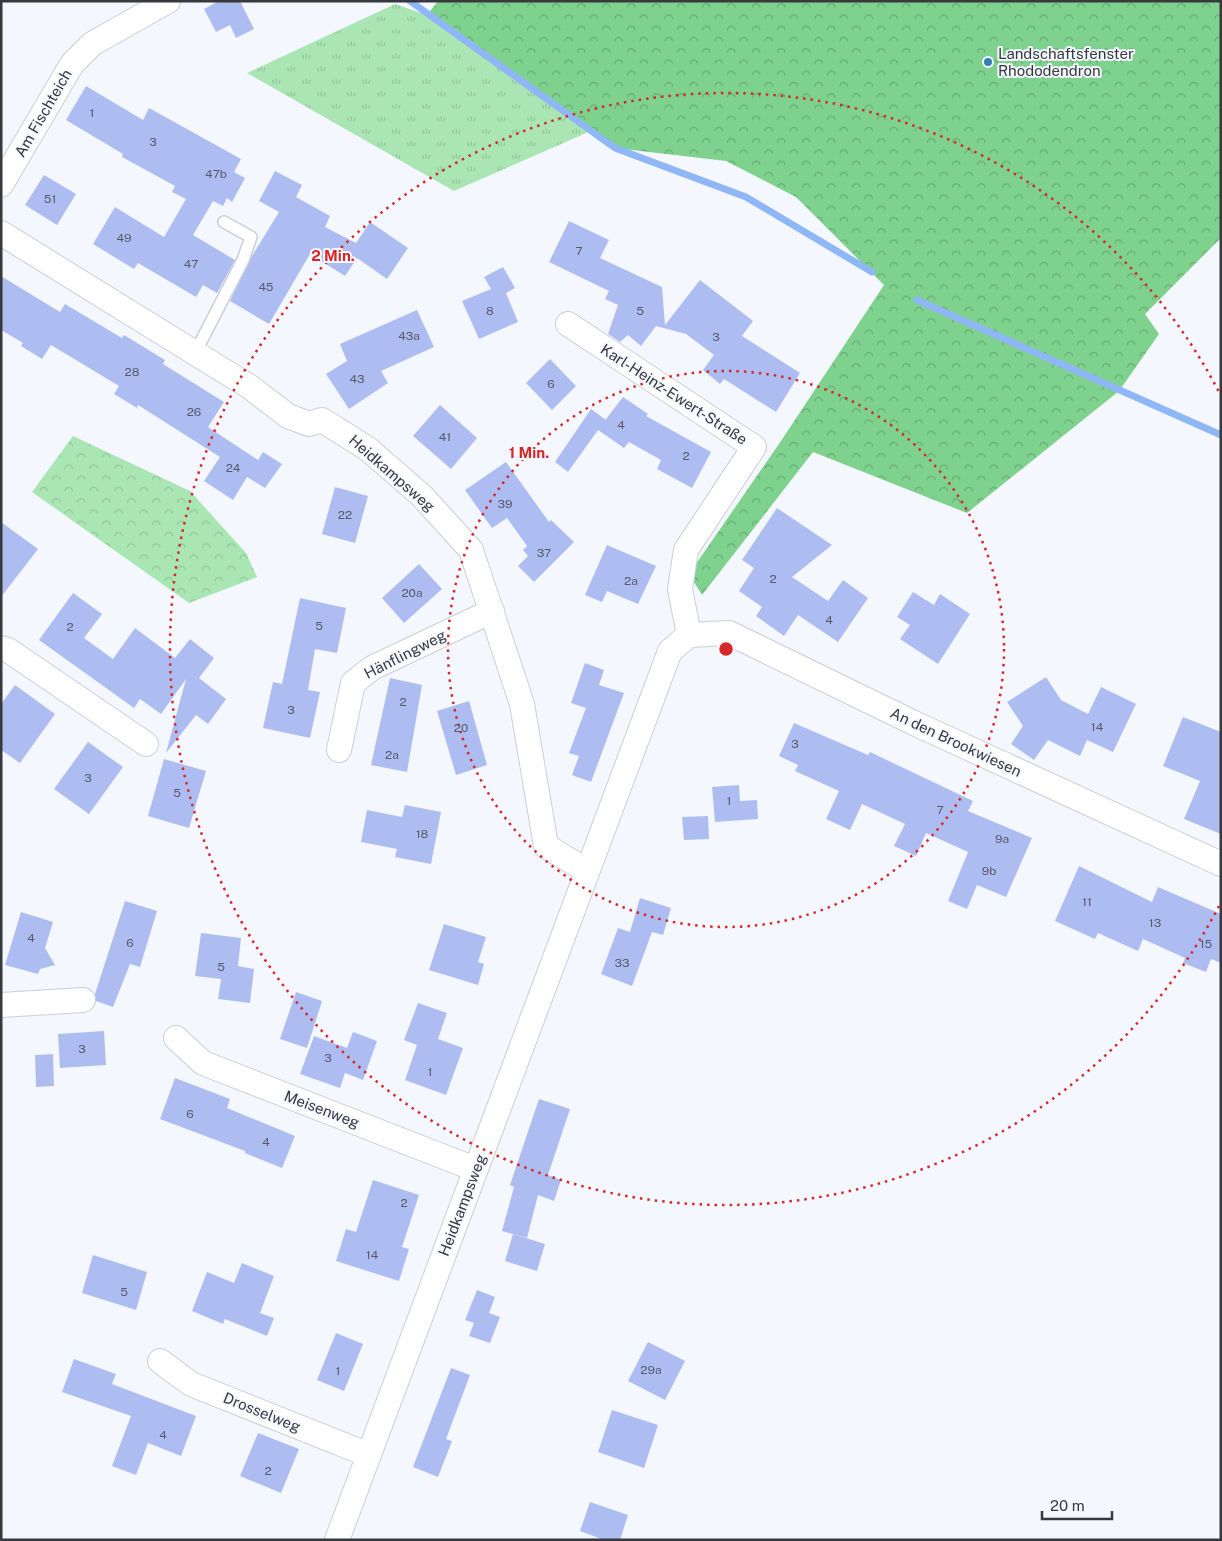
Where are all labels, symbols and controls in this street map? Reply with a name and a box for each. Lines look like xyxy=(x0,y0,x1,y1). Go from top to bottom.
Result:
place label: Landschaftsfenster Rhododendron xyxy=(998,45,1134,79)
marker: Landschaftsfenster Rhododendron xyxy=(982,56,994,68)
street label: Am Fischteich xyxy=(11,66,75,160)
house number: 1 xyxy=(90,106,94,120)
house number: 3 xyxy=(149,135,157,149)
house number: 47b xyxy=(205,167,227,181)
house number: 51 xyxy=(44,192,56,206)
house number: 49 xyxy=(116,231,132,245)
house number: 7 xyxy=(575,244,583,258)
text: 2 Min. xyxy=(311,247,355,264)
house number: 47 xyxy=(184,257,198,271)
house number: 45 xyxy=(258,280,274,294)
house number: 8 xyxy=(486,304,494,318)
house number: 5 xyxy=(636,304,644,318)
house number: 43a xyxy=(398,329,420,343)
house number: 3 xyxy=(712,330,720,344)
street label: Karl-Heinz-Ewert-Straße xyxy=(598,340,750,448)
house number: 28 xyxy=(125,365,140,379)
house number: 43 xyxy=(349,372,365,386)
house number: 6 xyxy=(547,377,555,391)
house number: 26 xyxy=(187,405,201,419)
house number: 4 xyxy=(617,418,625,432)
house number: 41 xyxy=(439,430,451,444)
street label: Heidkampsweg xyxy=(346,431,438,515)
text: 1 Min. xyxy=(509,444,549,461)
house number: 2 xyxy=(682,449,690,463)
house number: 24 xyxy=(226,461,241,475)
house number: 39 xyxy=(498,497,512,511)
house number: 22 xyxy=(338,508,352,522)
house number: 37 xyxy=(537,546,551,560)
house number: 2 xyxy=(769,572,777,586)
house number: 2a xyxy=(624,574,638,588)
house number: 20a xyxy=(401,586,423,600)
house number: 4 xyxy=(825,613,833,627)
house number: 5 xyxy=(315,619,323,633)
house number: 2 xyxy=(66,620,74,634)
street label: Hänflingweg xyxy=(361,626,449,682)
centre of rings xyxy=(717,640,735,658)
house number: 2 xyxy=(399,695,407,709)
house number: 3 xyxy=(287,703,295,717)
street label: An den Brookwiesen xyxy=(888,704,1024,780)
house number: 14 xyxy=(1091,720,1104,734)
house number: 20 xyxy=(454,721,468,735)
house number: 3 xyxy=(791,737,799,751)
house number: 2a xyxy=(385,748,399,762)
house number: 3 xyxy=(84,771,92,785)
house number: 5 xyxy=(173,786,181,800)
house number: 1 xyxy=(727,794,731,808)
house number: 7 xyxy=(936,803,944,817)
house number: 18 xyxy=(416,827,429,841)
house number: 9a xyxy=(995,832,1009,846)
house number: 9b xyxy=(982,864,996,878)
house number: 11 xyxy=(1082,895,1092,909)
house number: 13 xyxy=(1149,916,1161,930)
house number: 4 xyxy=(27,931,35,945)
house number: 6 xyxy=(126,936,134,950)
house number: 15 xyxy=(1200,937,1213,951)
house number: 33 xyxy=(614,956,630,970)
house number: 5 xyxy=(217,960,225,974)
house number: 3 xyxy=(78,1042,86,1056)
house number: 3 xyxy=(324,1051,332,1065)
house number: 1 xyxy=(428,1065,432,1079)
street label: Meisenweg xyxy=(282,1087,362,1131)
house number: 6 xyxy=(186,1107,194,1121)
house number: 4 xyxy=(262,1135,270,1149)
street label: Heidkampsweg xyxy=(435,1152,489,1258)
house number: 2 xyxy=(400,1196,408,1210)
house number: 14 xyxy=(366,1248,379,1262)
house number: 5 xyxy=(120,1285,128,1299)
house number: 29a xyxy=(640,1363,662,1377)
house number: 1 xyxy=(336,1364,340,1378)
street label: Drosselweg xyxy=(221,1389,303,1435)
house number: 4 xyxy=(159,1428,167,1442)
house number: 2 xyxy=(264,1464,272,1478)
scale bar xyxy=(1042,1488,1112,1520)
text: 20 m xyxy=(1050,1497,1085,1514)

